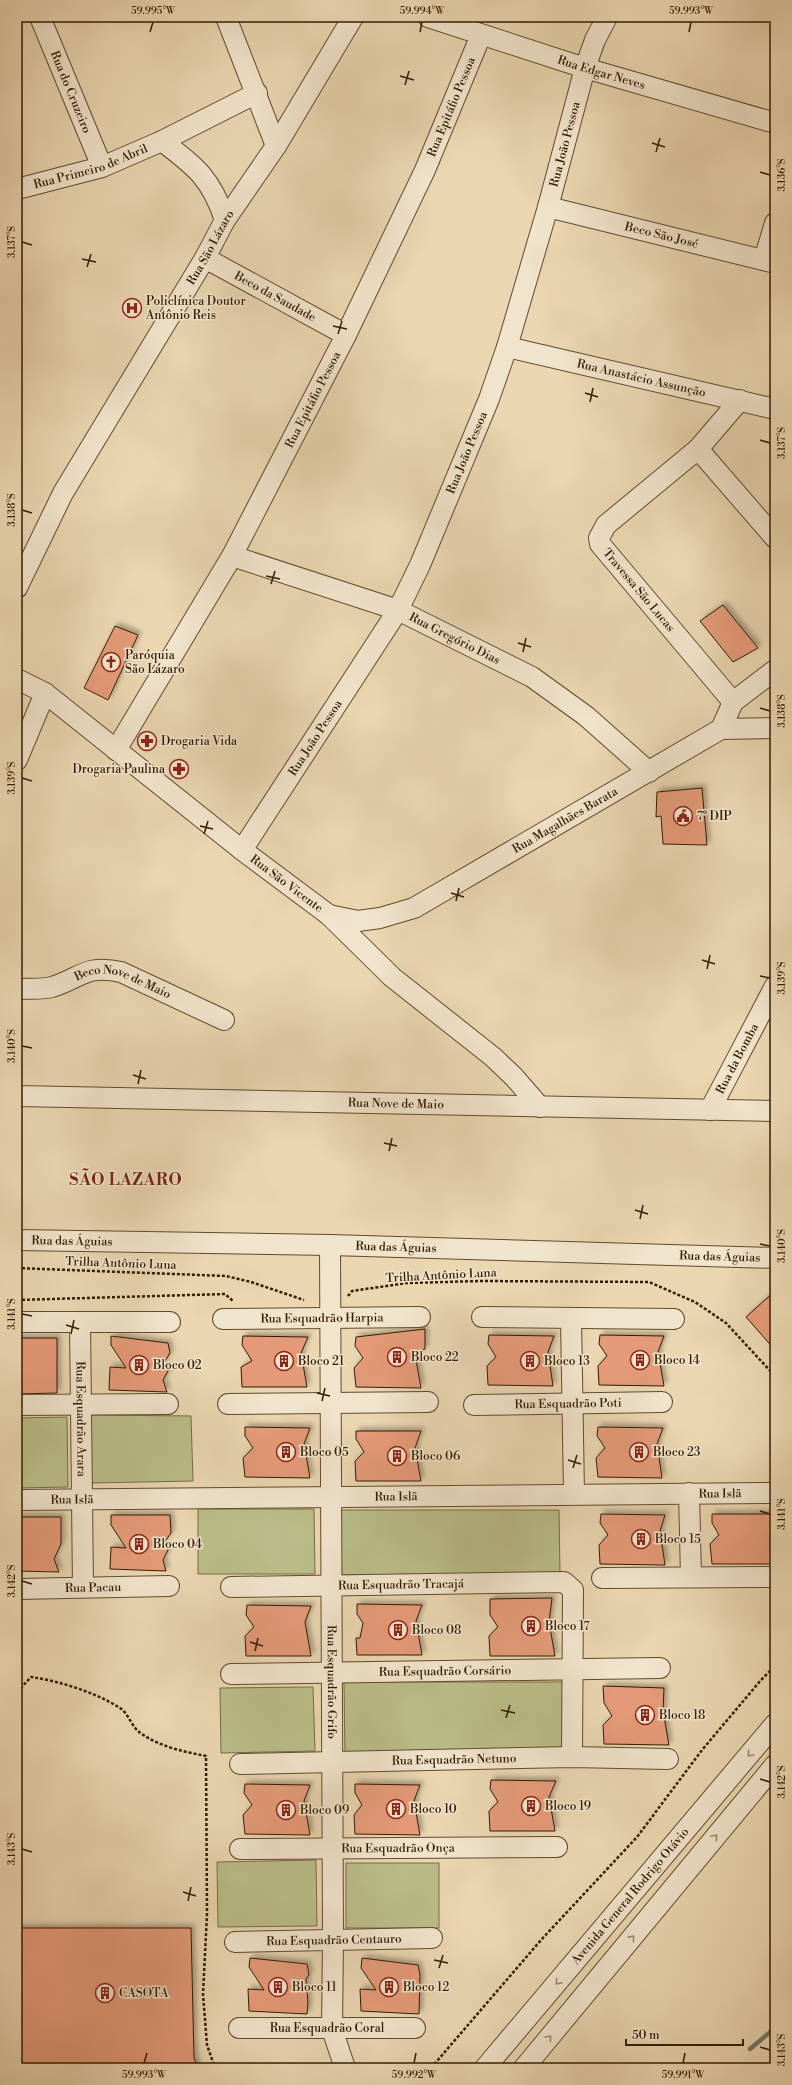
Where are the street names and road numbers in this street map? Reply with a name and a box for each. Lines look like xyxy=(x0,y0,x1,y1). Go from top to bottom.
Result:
street label: Rua do Cruzeiro xyxy=(47,49,94,136)
street label: Rua Edgar Neves xyxy=(555,53,647,93)
street label: Rua Epitáfio Pessoa xyxy=(424,54,479,159)
street label: Rua João Pessoa xyxy=(547,99,584,189)
street label: Rua Primeiro de Abril xyxy=(32,141,150,192)
street label: Rua São Lázaro xyxy=(184,207,238,288)
street label: Beco São José xyxy=(622,219,700,252)
street label: Beco da Saudade xyxy=(231,268,318,325)
street label: Rua Epitáfio Pessoa xyxy=(282,348,345,451)
street label: Rua Anastácio Assunção xyxy=(575,356,708,401)
street label: Rua João Pessoa xyxy=(443,409,491,496)
street label: Travessa São Lucas xyxy=(599,546,678,635)
street label: Rua Gregório Dias xyxy=(406,610,503,668)
street label: Rua João Pessoa xyxy=(285,696,346,779)
street label: Rua Magalhães Barata xyxy=(510,783,621,857)
street label: Rua São Vicente xyxy=(247,852,326,916)
street label: Beco Nove de Maio xyxy=(71,962,174,1002)
street label: Rua da Bomba xyxy=(713,1020,762,1097)
street label: Rua Nove de Maio xyxy=(348,1096,444,1112)
street label: Rua das Águias xyxy=(31,1232,113,1250)
street label: Rua das Águias xyxy=(355,1238,437,1256)
street label: Rua das Águias xyxy=(679,1247,761,1266)
street label: Trilha Antônio Luna xyxy=(65,1254,178,1273)
street label: Trilha Antônio Luna xyxy=(385,1265,498,1286)
street label: Rua Esquadrão Harpia xyxy=(260,1310,385,1327)
street label: Rua Esquadrão Arara xyxy=(72,1361,89,1478)
street label: Rua Esquadrão Poti xyxy=(514,1396,622,1412)
street label: Rua Islã xyxy=(698,1486,743,1502)
street label: Rua Islã xyxy=(374,1489,419,1505)
street label: Rua Islã xyxy=(50,1492,95,1508)
street label: Rua Esquadrão Tracajá xyxy=(338,1576,465,1593)
street label: Rua Pacau xyxy=(65,1580,121,1596)
street label: Rua Esquadrão Grifo xyxy=(324,1625,339,1739)
street label: Rua Esquadrão Corsário xyxy=(379,1663,512,1680)
street label: Rua Esquadrão Netuno xyxy=(391,1751,517,1769)
street label: Avenida General Rodrigo Otávio xyxy=(568,1825,693,1969)
street label: Rua Esquadrão Onça xyxy=(341,1841,456,1856)
street label: Rua Esquadrão Centauro xyxy=(266,1932,402,1949)
street label: Rua Esquadrão Coral xyxy=(270,2021,385,2036)

